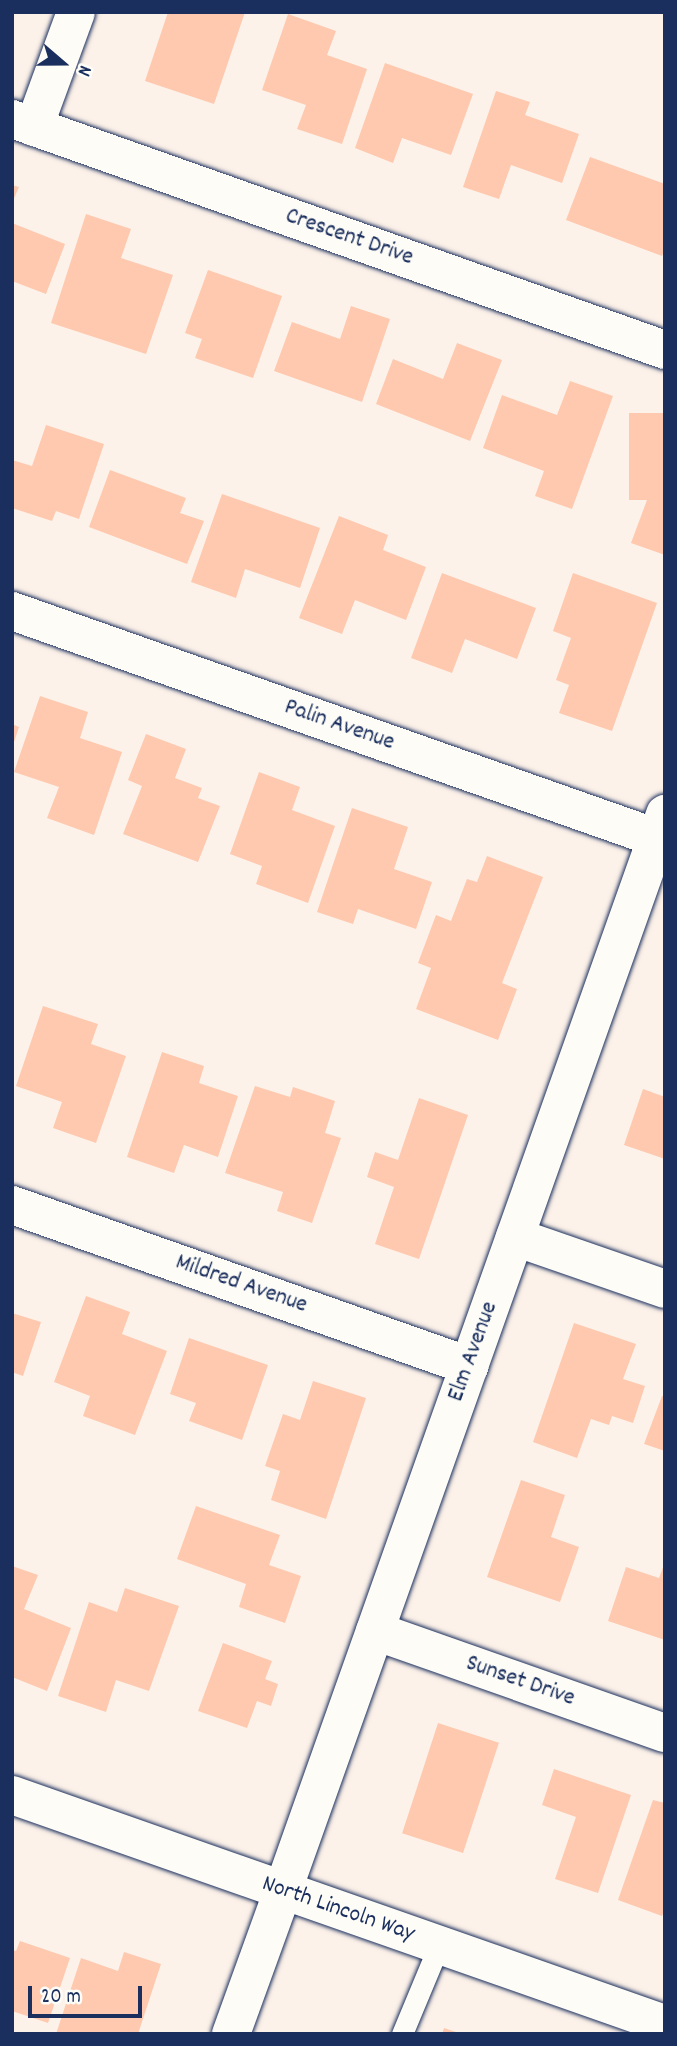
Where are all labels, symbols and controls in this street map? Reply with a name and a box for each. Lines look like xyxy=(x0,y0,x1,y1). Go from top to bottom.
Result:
north arrow xyxy=(28,28,98,98)
text: N xyxy=(69,61,97,79)
street label: Crescent Drive xyxy=(281,203,417,273)
street label: Palin Avenue xyxy=(280,694,398,758)
street label: Mildred Avenue xyxy=(171,1249,311,1321)
street label: Elm Avenue xyxy=(443,1298,505,1406)
street label: Sunset Drive xyxy=(462,1650,578,1714)
street label: North Lincoln Way xyxy=(258,1870,418,1950)
scale bar xyxy=(32,1972,145,2016)
text: 20 m xyxy=(41,1983,81,2013)

